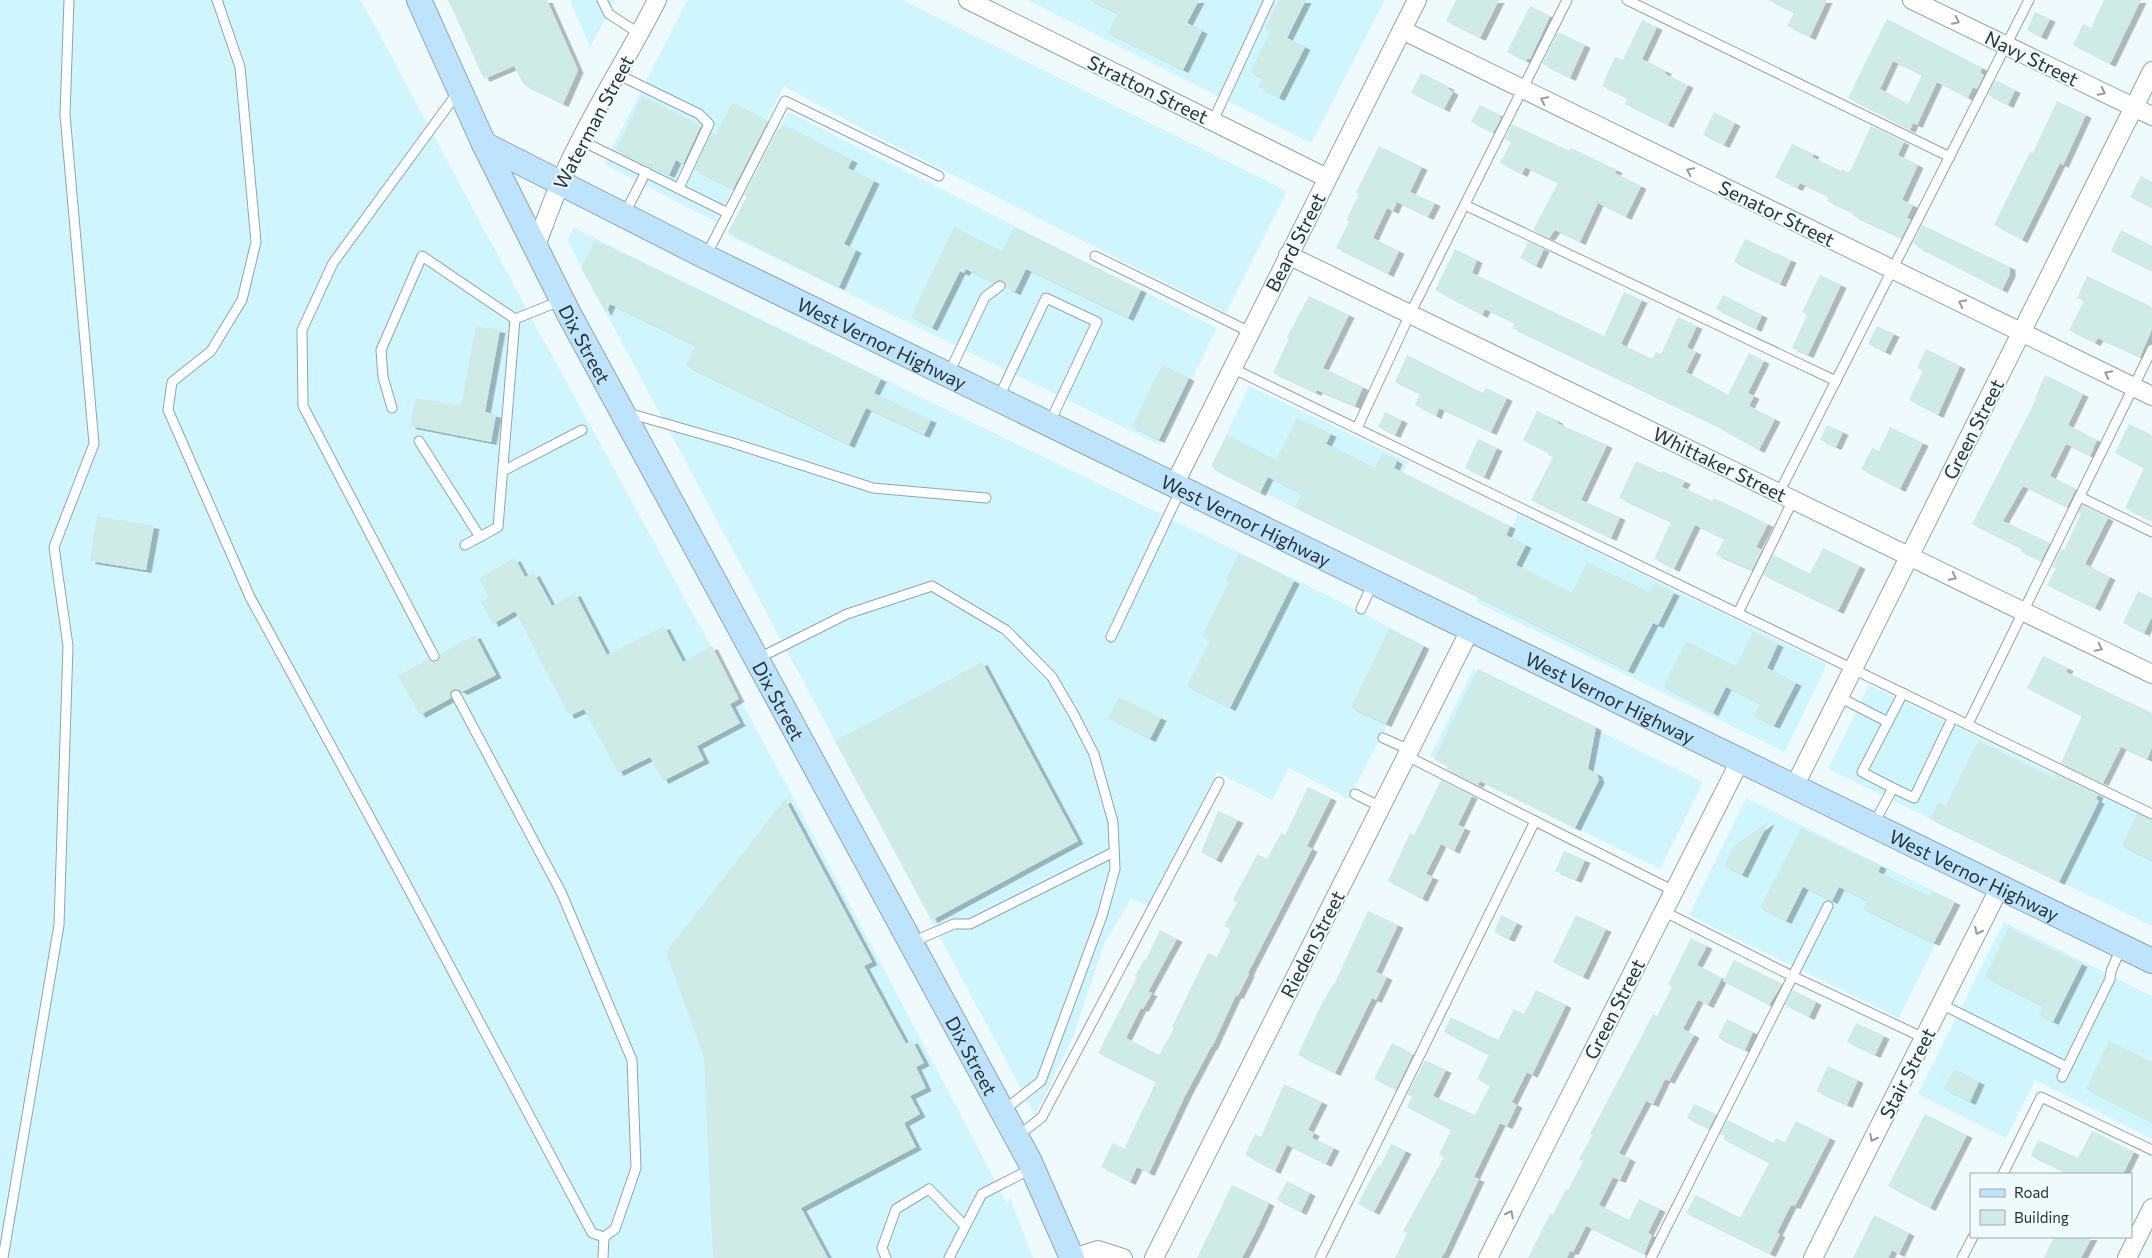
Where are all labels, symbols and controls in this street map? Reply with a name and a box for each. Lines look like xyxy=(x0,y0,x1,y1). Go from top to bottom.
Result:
one-way arrow xyxy=(1951,15,1960,25)
street label: Navy Street xyxy=(1982,26,2083,91)
street label: Stratton Street xyxy=(1084,50,1212,128)
street label: Waterman Street xyxy=(548,51,638,193)
one-way arrow xyxy=(2097,86,2106,96)
one-way arrow xyxy=(1540,96,1549,106)
one-way arrow xyxy=(1686,167,1695,177)
street label: Senator Street xyxy=(1715,175,1839,251)
street label: Beard Street xyxy=(1260,189,1330,295)
street label: West Vernor Highway xyxy=(794,292,971,394)
one-way arrow xyxy=(1958,299,1967,309)
street label: Dix Street xyxy=(555,301,616,387)
one-way arrow xyxy=(2104,370,2113,381)
street label: Green Street xyxy=(1938,375,2008,483)
street label: Whittaker Street xyxy=(1650,422,1791,506)
street label: West Vernor Highway xyxy=(1158,469,1335,571)
one-way arrow xyxy=(1948,571,1957,582)
one-way arrow xyxy=(2094,642,2103,652)
street label: West Vernor Highway xyxy=(1522,646,1699,748)
street label: Dix Street xyxy=(748,657,810,744)
street label: West Vernor Highway xyxy=(1886,824,2063,926)
street label: Rieden Street xyxy=(1275,887,1349,1001)
one-way arrow xyxy=(1974,925,1984,934)
street label: Green Street xyxy=(1579,955,1649,1063)
street label: Dix Street xyxy=(941,1012,1003,1099)
street label: Stair Street xyxy=(1874,1024,1940,1122)
one-way arrow xyxy=(1869,1133,1879,1142)
legend xyxy=(1970,1173,2132,1238)
text: Road xyxy=(2014,1183,2049,1201)
text: Building xyxy=(2014,1208,2069,1226)
one-way arrow xyxy=(1504,1211,1514,1220)

